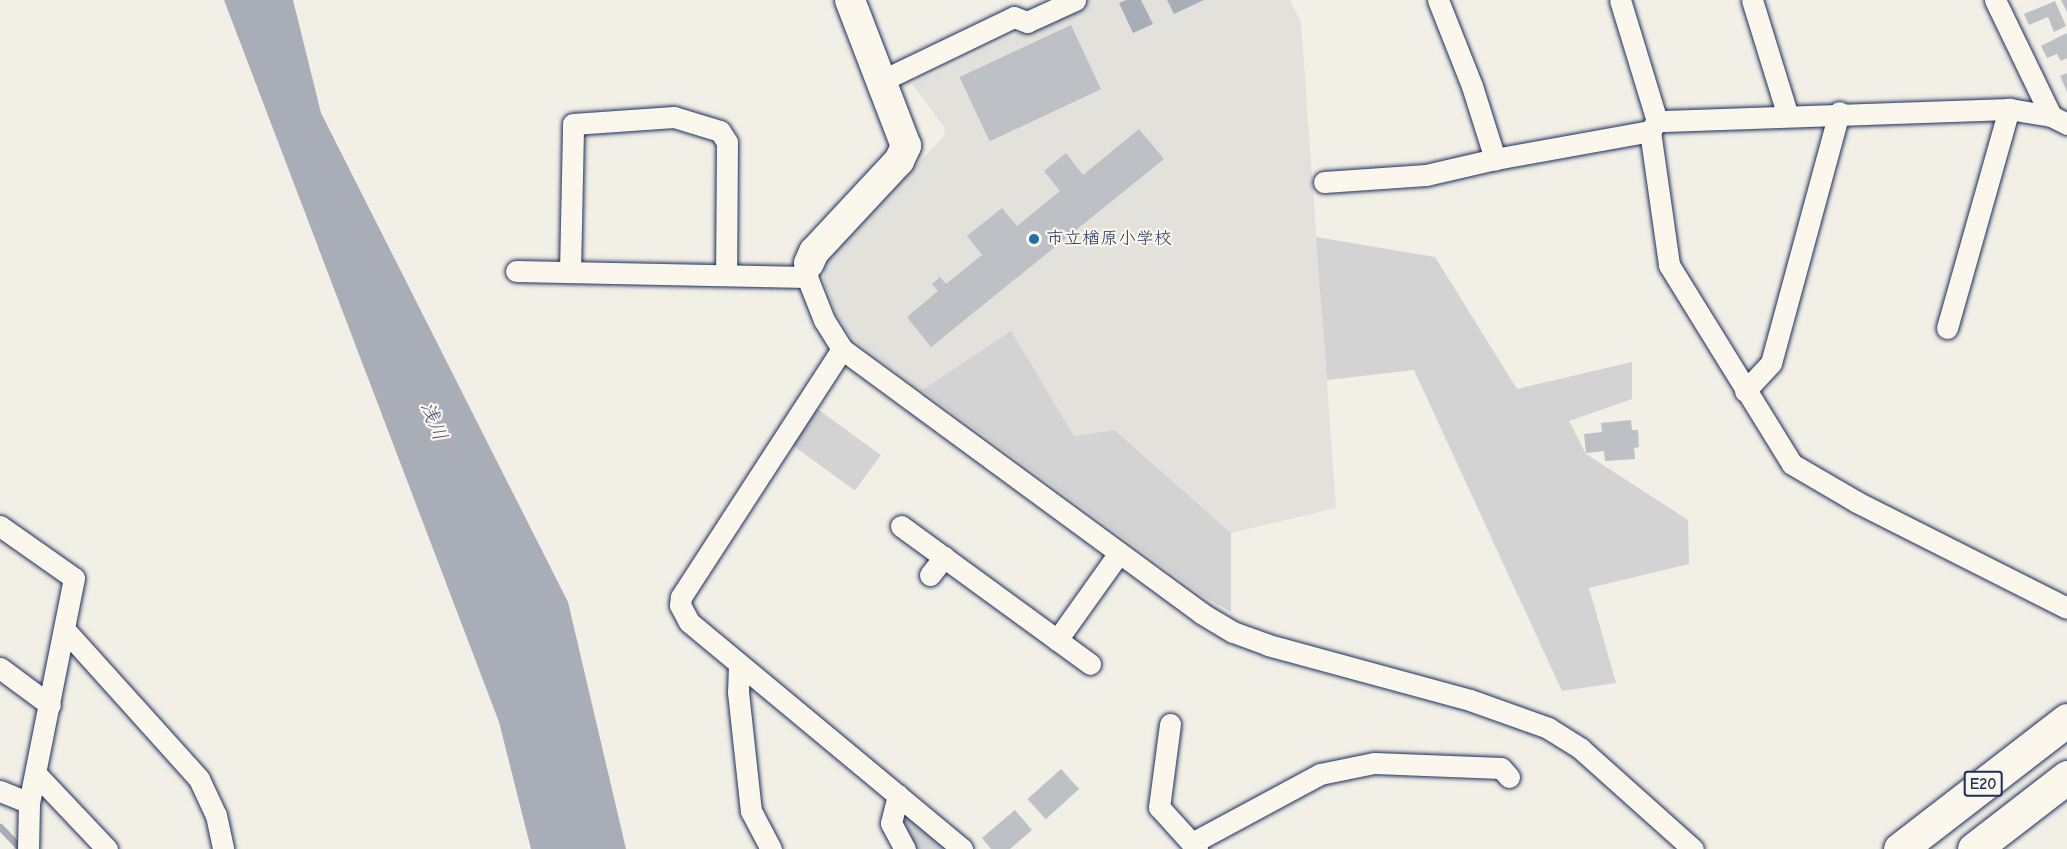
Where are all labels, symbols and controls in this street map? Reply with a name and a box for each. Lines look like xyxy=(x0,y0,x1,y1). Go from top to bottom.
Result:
place label: 市立楢原小学校 xyxy=(1046,228,1172,250)
marker: 市立楢原小学校 xyxy=(1027,232,1041,246)
water label: 浅川 xyxy=(415,398,453,444)
road number: E20 xyxy=(1964,771,2002,797)

